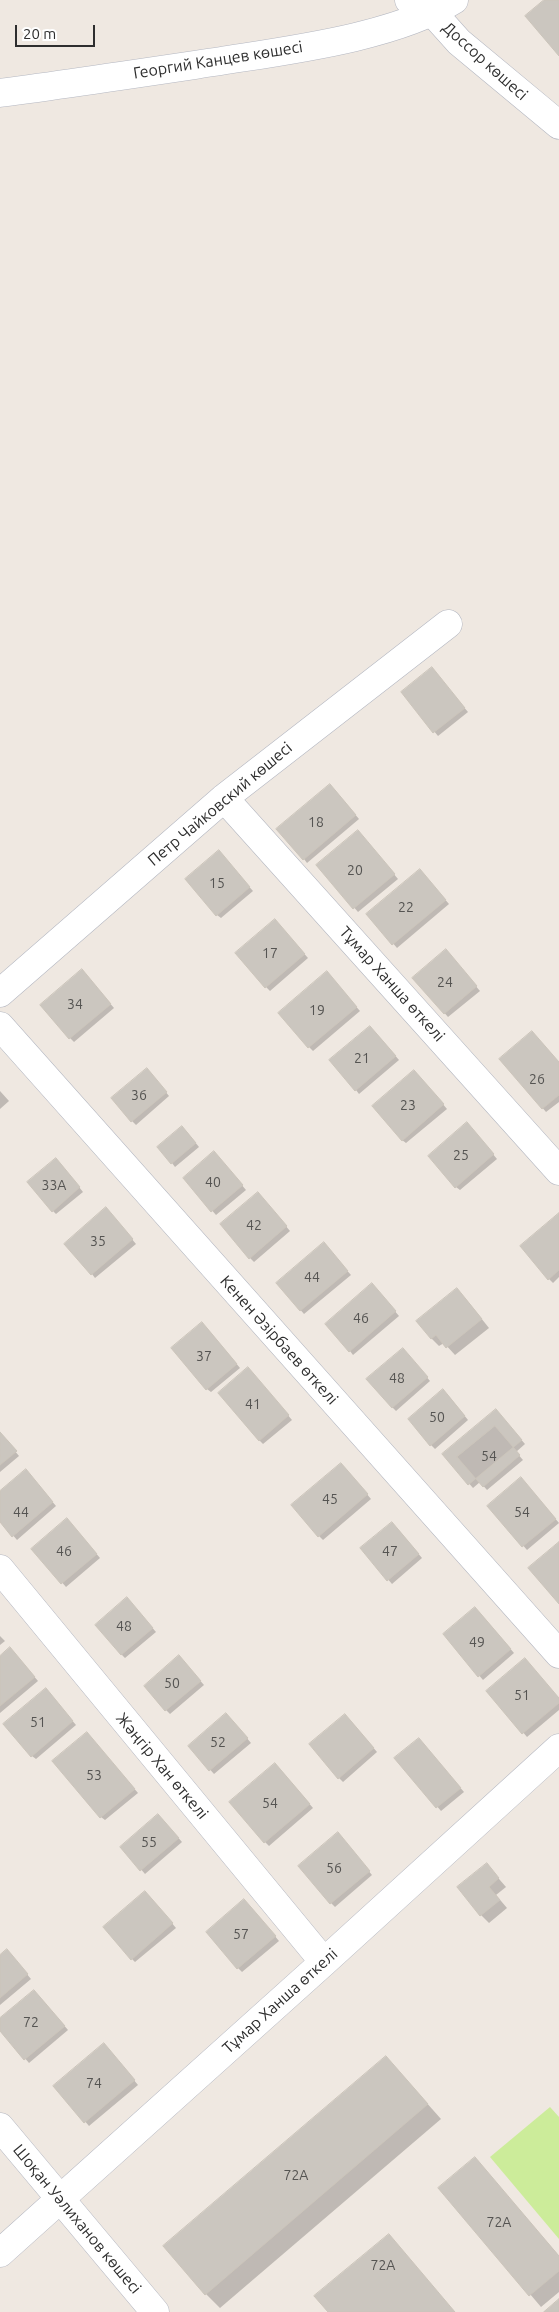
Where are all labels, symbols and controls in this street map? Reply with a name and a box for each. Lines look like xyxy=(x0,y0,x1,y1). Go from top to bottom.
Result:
scale bar xyxy=(18,15,98,47)
street label: Доссор көшесі xyxy=(438,18,532,104)
text: 20 m xyxy=(23,25,56,42)
street label: Георгий Канцев көшесі xyxy=(132,37,304,83)
street label: Петр Чайковский көшесі xyxy=(144,738,296,870)
house number: 18 xyxy=(308,814,324,830)
house number: 20 xyxy=(347,862,363,878)
house number: 15 xyxy=(209,875,225,891)
house number: 22 xyxy=(398,899,414,915)
street label: Тұмар Ханша өткелі xyxy=(335,922,449,1046)
house number: 17 xyxy=(262,945,278,961)
house number: 24 xyxy=(437,974,453,990)
house number: 34 xyxy=(67,996,83,1012)
house number: 19 xyxy=(309,1002,325,1018)
house number: 21 xyxy=(354,1050,370,1066)
house number: 26 xyxy=(529,1071,545,1087)
house number: 36 xyxy=(131,1087,147,1103)
house number: 23 xyxy=(400,1097,416,1113)
house number: 25 xyxy=(453,1147,469,1163)
house number: 40 xyxy=(205,1174,221,1190)
house number: 33А xyxy=(42,1177,66,1193)
house number: 42 xyxy=(246,1217,262,1233)
house number: 35 xyxy=(90,1233,106,1249)
house number: 44 xyxy=(304,1269,320,1285)
street label: Кенен Әзірбаев өткелі xyxy=(216,1272,342,1408)
house number: 46 xyxy=(353,1310,369,1326)
house number: 37 xyxy=(196,1348,212,1364)
house number: 48 xyxy=(389,1370,405,1386)
house number: 41 xyxy=(245,1396,261,1412)
house number: 50 xyxy=(429,1409,445,1425)
house number: 54 xyxy=(481,1448,497,1464)
house number: 45 xyxy=(322,1491,338,1507)
house number: 44 xyxy=(13,1504,29,1520)
house number: 54 xyxy=(514,1504,530,1520)
house number: 46 xyxy=(56,1543,72,1559)
house number: 47 xyxy=(382,1543,398,1559)
house number: 48 xyxy=(116,1618,132,1634)
house number: 49 xyxy=(469,1634,485,1650)
house number: 50 xyxy=(164,1675,180,1691)
house number: 51 xyxy=(514,1687,530,1703)
street label: Жәңгір Хан өткелі xyxy=(112,1709,212,1823)
house number: 51 xyxy=(30,1714,46,1730)
house number: 52 xyxy=(210,1734,226,1750)
house number: 53 xyxy=(86,1767,102,1783)
house number: 54 xyxy=(262,1795,278,1811)
house number: 55 xyxy=(141,1834,157,1850)
house number: 56 xyxy=(326,1860,342,1876)
house number: 57 xyxy=(233,1926,249,1942)
street label: Тұмар Ханша өткелі xyxy=(218,1944,342,2058)
house number: 72 xyxy=(23,2014,39,2030)
house number: 74 xyxy=(86,2075,102,2091)
street label: Шоқан Уәлиханов көшесі xyxy=(9,2140,145,2298)
house number: 72А xyxy=(284,2167,308,2183)
house number: 72А xyxy=(487,2214,511,2230)
house number: 72А xyxy=(371,2257,395,2273)

